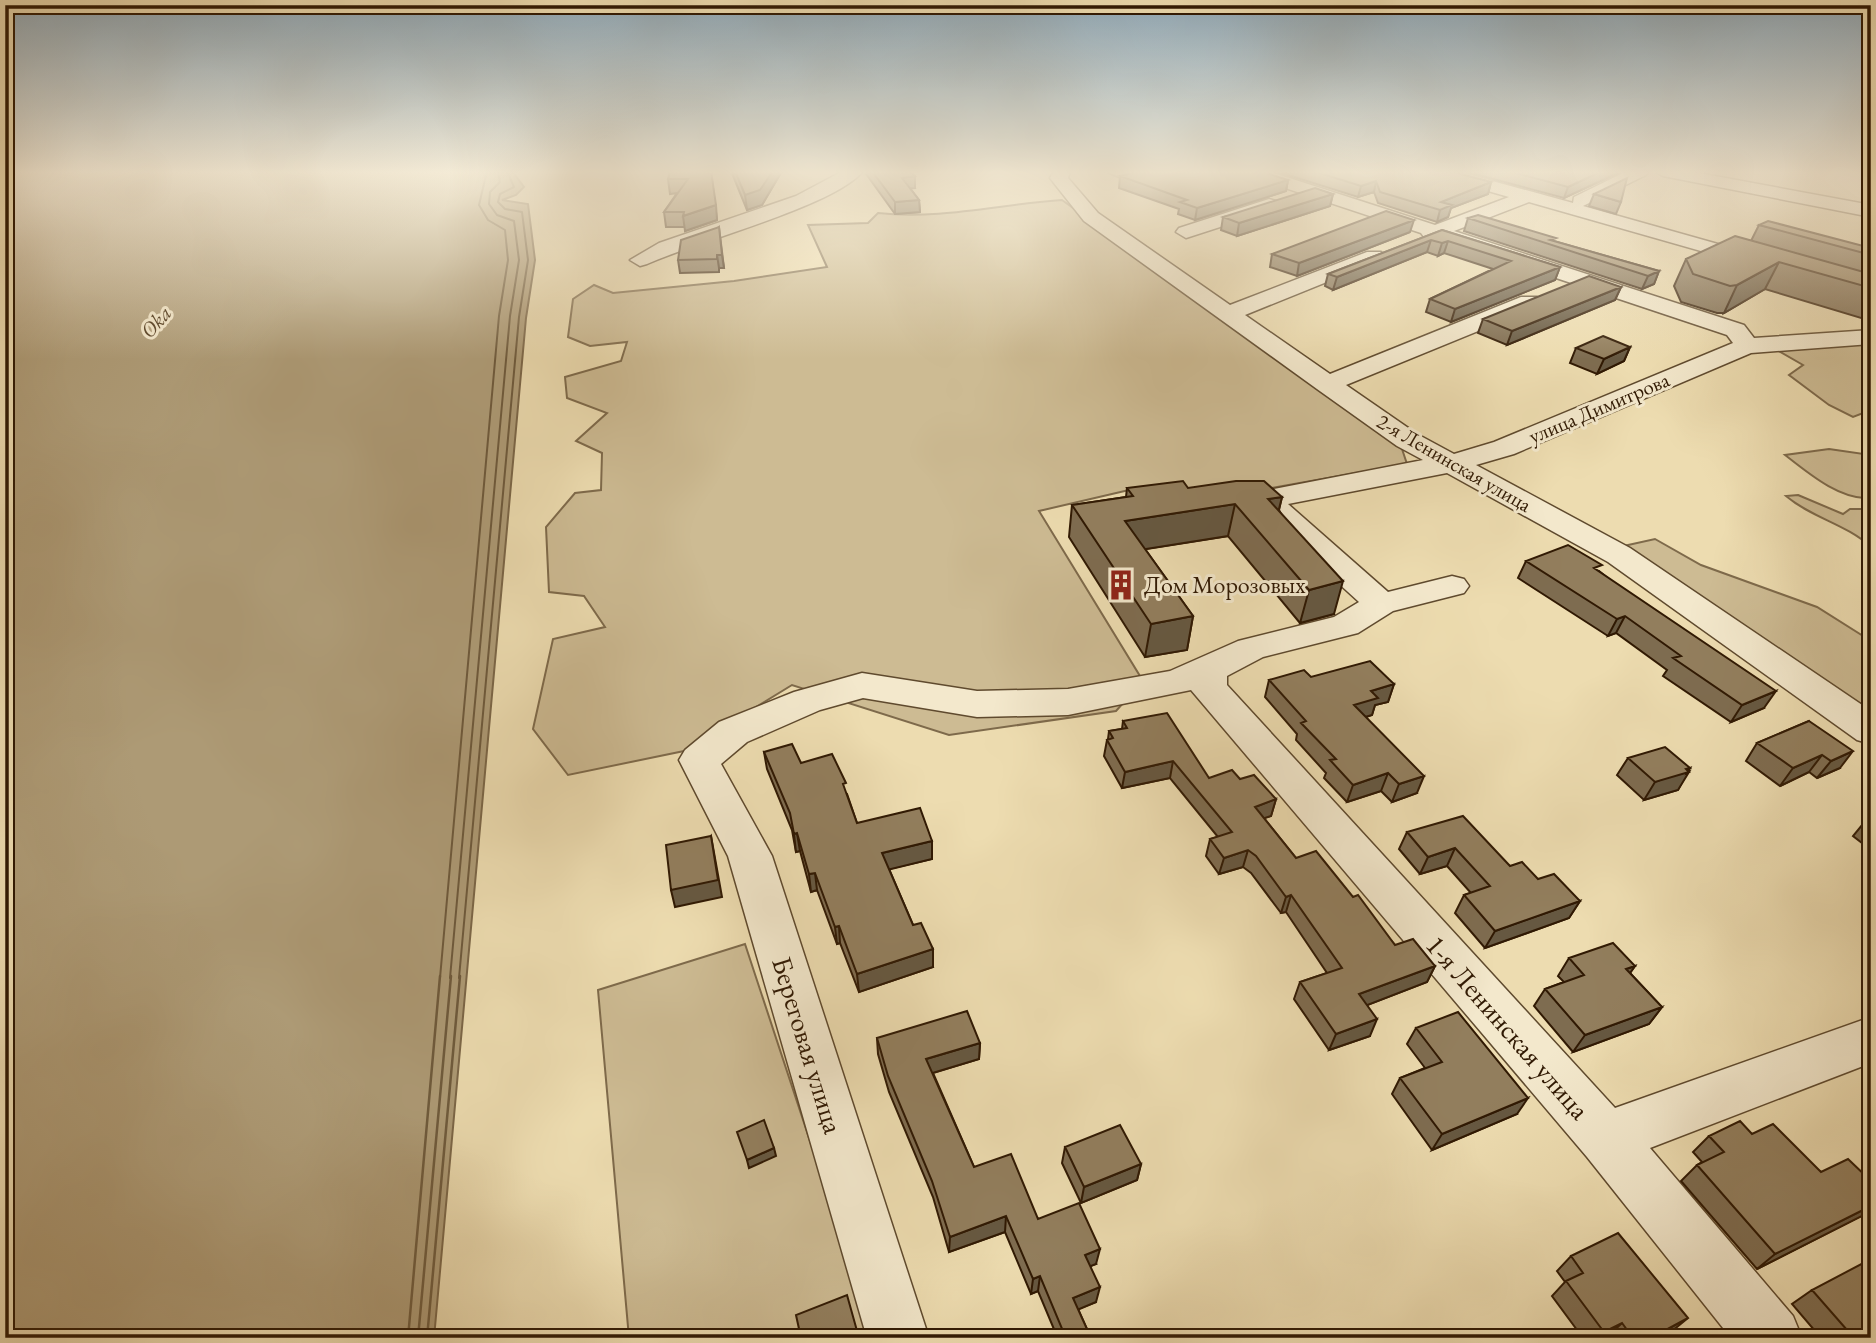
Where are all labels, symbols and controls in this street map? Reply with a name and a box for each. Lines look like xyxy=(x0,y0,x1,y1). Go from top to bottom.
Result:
water label: Oka xyxy=(134,300,177,344)
street label: улица Димитрова xyxy=(1524,365,1674,449)
street label: 2-я Ленинская улица xyxy=(1372,407,1537,518)
building icon: Дом Морозовых xyxy=(1104,568,1138,602)
place label: Дом Морозовых xyxy=(1144,569,1306,600)
street label: 1-я Ленинская улица xyxy=(1418,927,1598,1127)
street label: Береговая улица xyxy=(764,952,852,1139)

